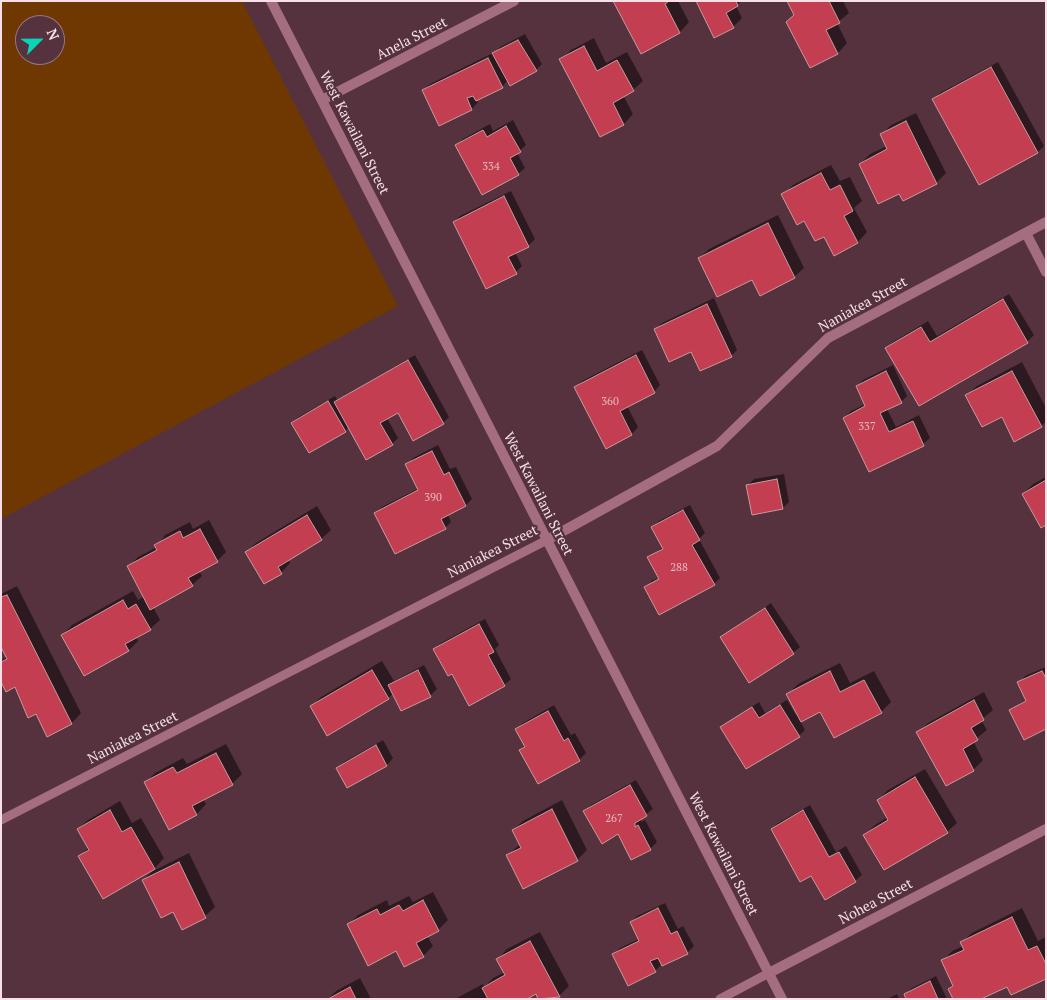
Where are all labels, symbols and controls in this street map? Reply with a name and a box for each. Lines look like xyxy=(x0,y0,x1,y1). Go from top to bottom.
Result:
street label: Anela Street xyxy=(374,14,450,64)
north arrow xyxy=(15,15,65,65)
text: N xyxy=(43,26,64,43)
street label: West Kawailani Street xyxy=(316,69,392,197)
house number: 334 xyxy=(482,160,500,174)
street label: Naniakea Street xyxy=(816,274,910,336)
house number: 360 xyxy=(601,395,619,409)
house number: 337 xyxy=(858,420,876,434)
street label: West Kawailani Street xyxy=(500,430,576,558)
house number: 390 xyxy=(424,491,442,505)
street label: Naniakea Street xyxy=(445,522,541,582)
house number: 288 xyxy=(670,561,688,575)
street label: Naniakea Street xyxy=(85,708,181,768)
street label: West Kawailani Street xyxy=(685,790,761,918)
house number: 267 xyxy=(605,812,623,826)
street label: Nohea Street xyxy=(836,876,916,928)

